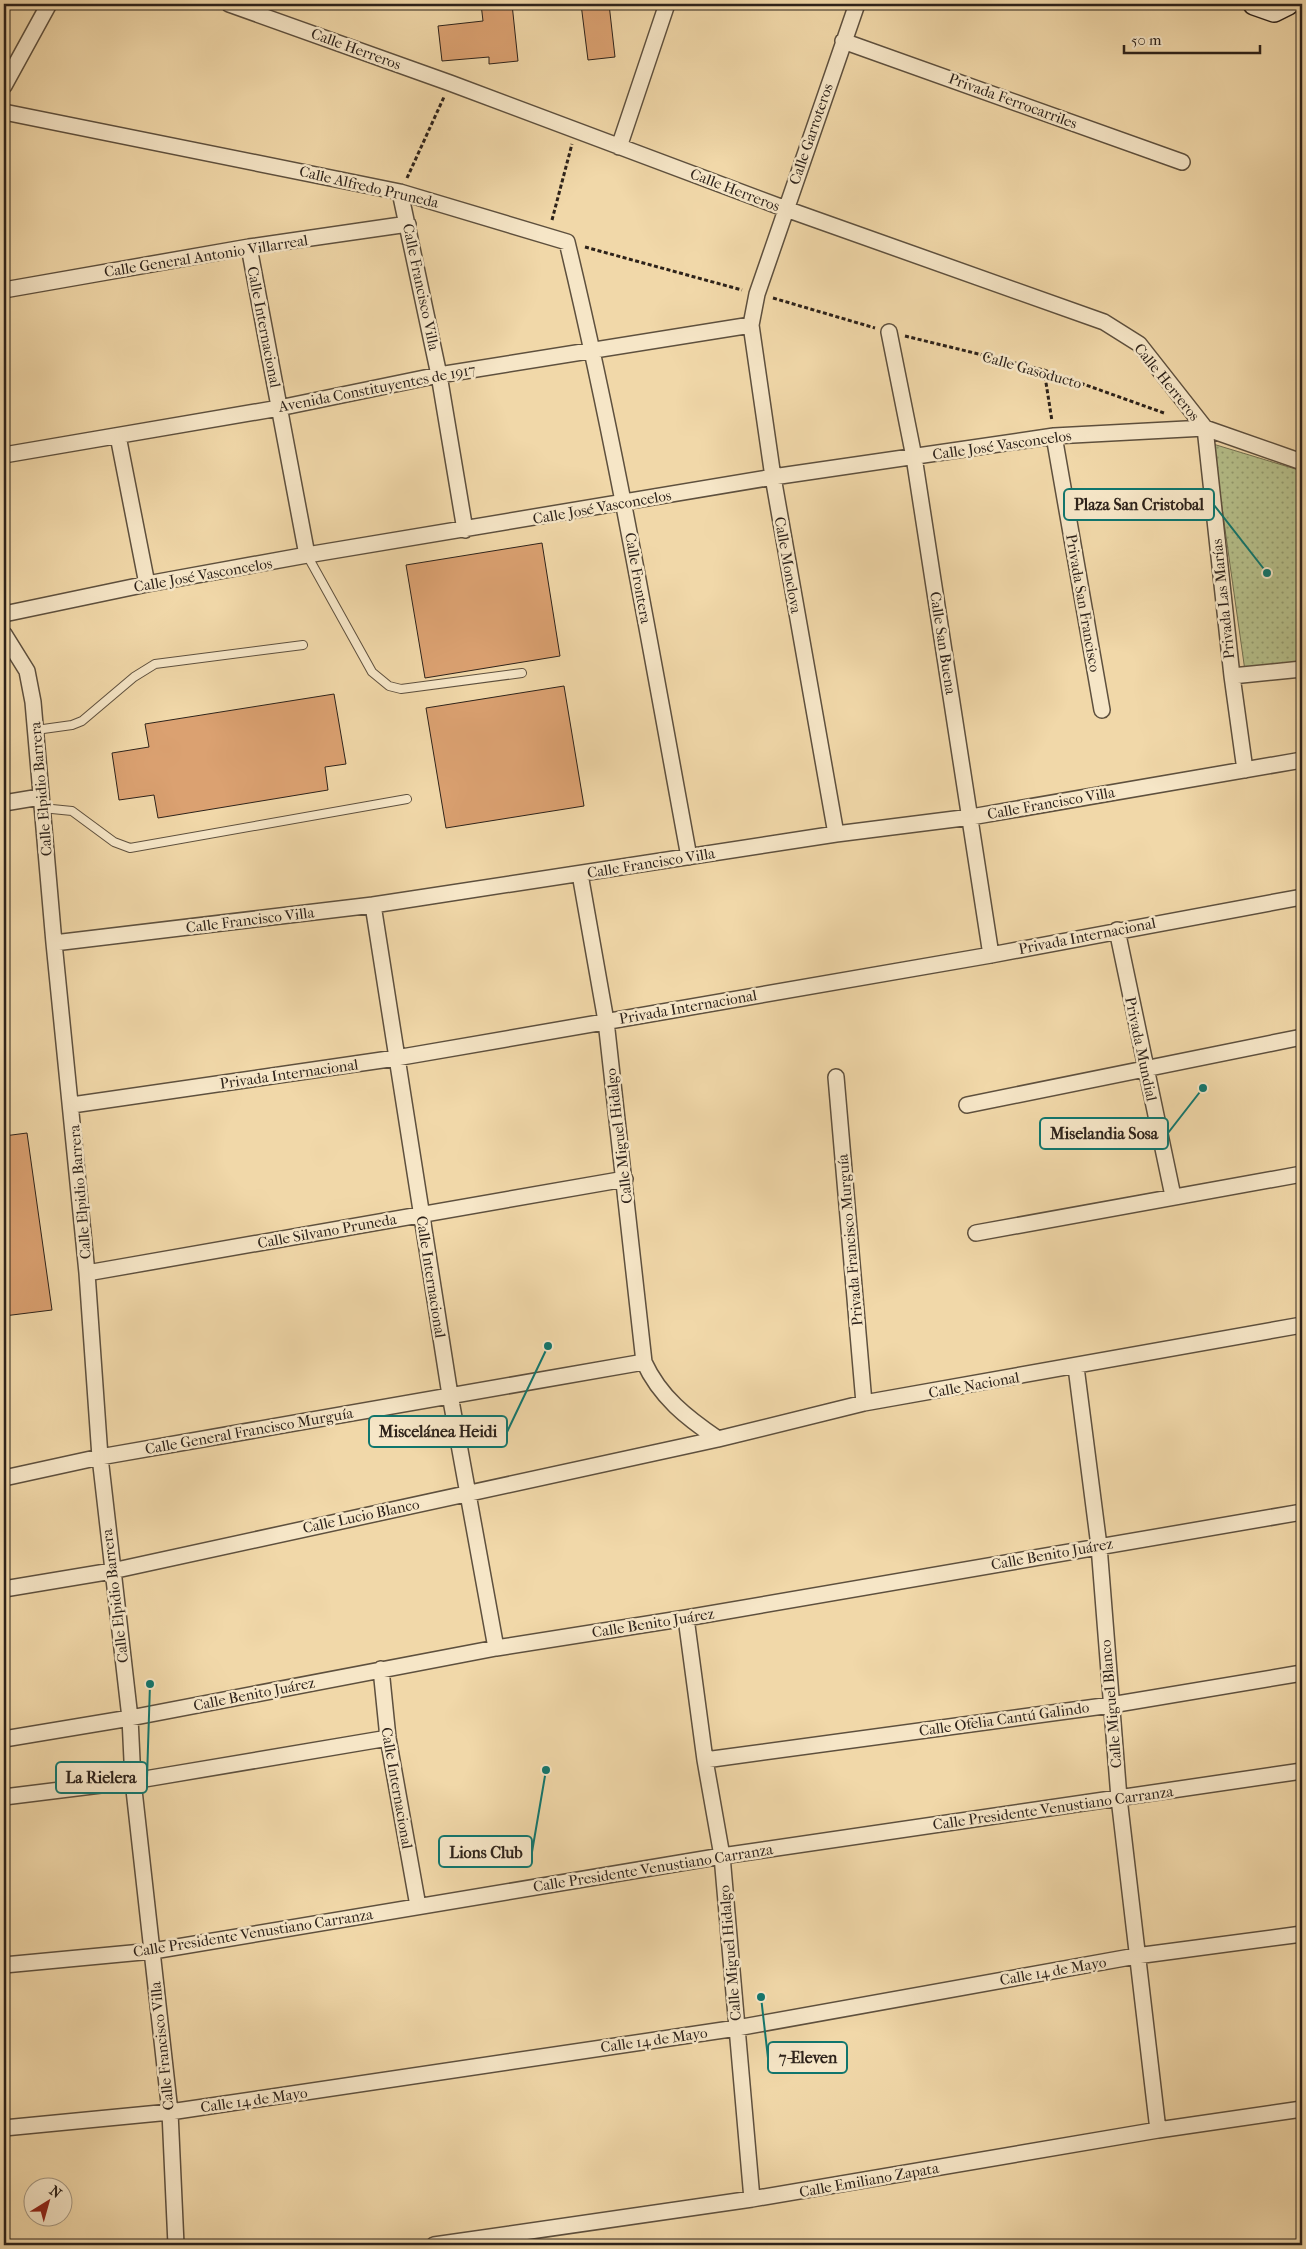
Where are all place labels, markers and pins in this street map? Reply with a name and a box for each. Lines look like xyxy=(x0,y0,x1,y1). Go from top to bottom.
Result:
callout: Plaza San Cristobal xyxy=(1064,489,1214,520)
callout: Miselandia Sosa xyxy=(1040,1118,1168,1149)
callout: Miscelánea Heidi xyxy=(369,1416,507,1447)
callout: La Rielera xyxy=(56,1762,147,1793)
callout: Lions Club xyxy=(439,1836,532,1867)
callout: 7-Eleven xyxy=(768,2042,847,2073)

